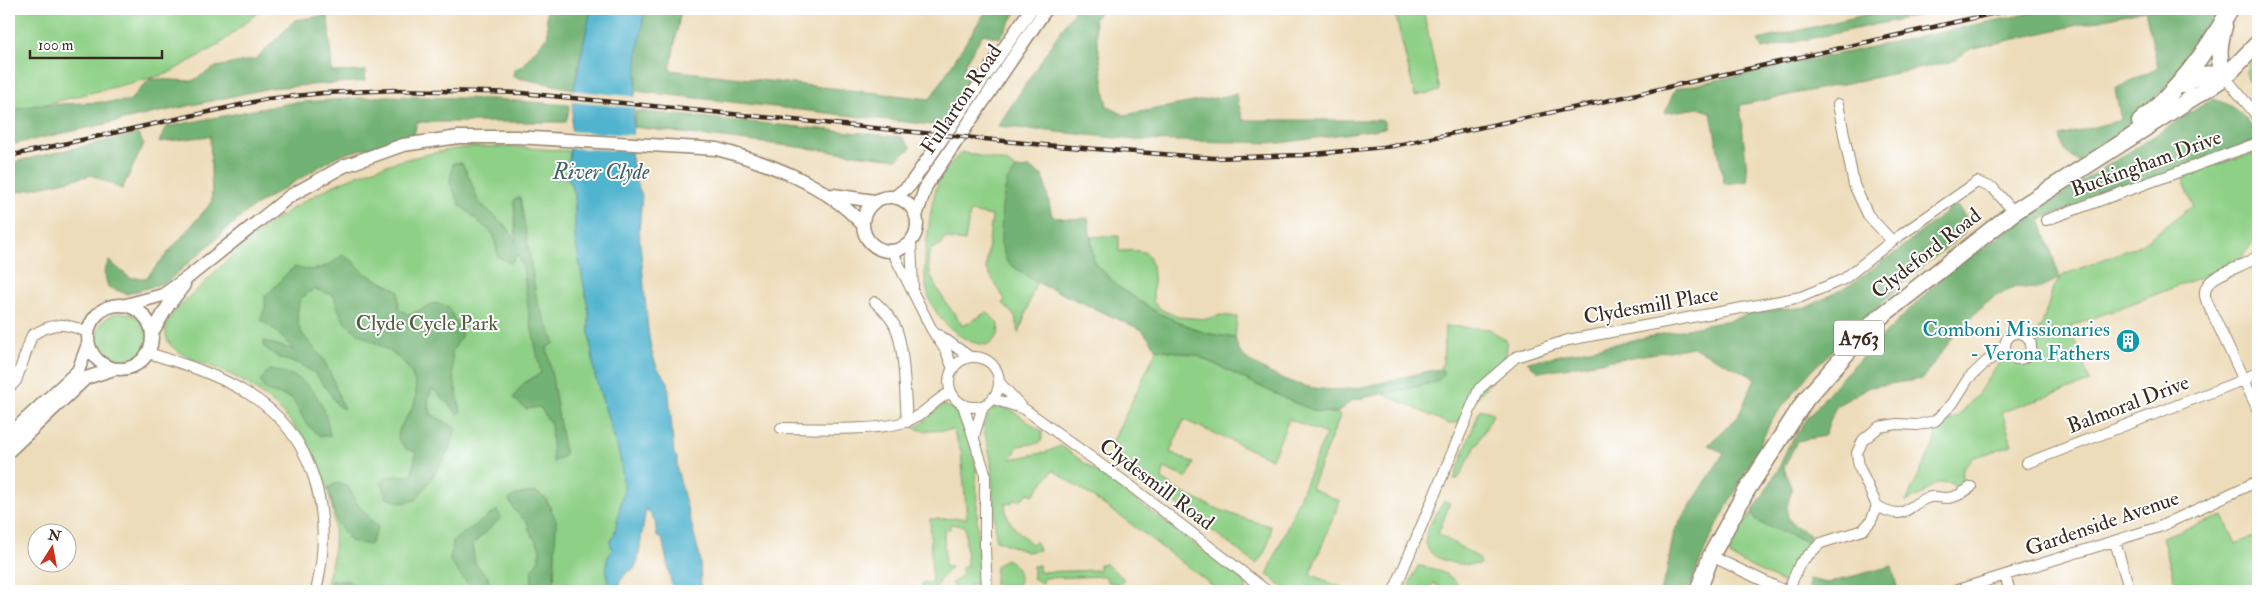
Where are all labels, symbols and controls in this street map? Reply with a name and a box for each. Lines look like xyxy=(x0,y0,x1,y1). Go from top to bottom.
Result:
scale bar xyxy=(30,28,162,60)
text: 100 m xyxy=(38,36,74,55)
street label: Fullarton Road xyxy=(915,39,1008,159)
street label: Buckingham Drive xyxy=(2067,124,2225,203)
water label: River Clyde xyxy=(552,158,650,186)
street label: Clydeford Road xyxy=(1866,202,1987,305)
street label: Clydesmill Place xyxy=(1581,280,1721,331)
park label: Clyde Cycle Park xyxy=(356,310,498,337)
place label: Comboni Missionaries - Verona Fathers xyxy=(1922,316,2110,367)
road number: A763 xyxy=(1834,320,1884,356)
building icon: Comboni Missionaries - Verona Fathers xyxy=(2115,328,2141,354)
street label: Balmoral Drive xyxy=(2063,369,2193,440)
street label: Clydesmill Road xyxy=(1094,432,1220,537)
street label: Gardenside Avenue xyxy=(2022,484,2183,562)
north arrow xyxy=(28,522,78,572)
text: N xyxy=(46,526,63,545)

